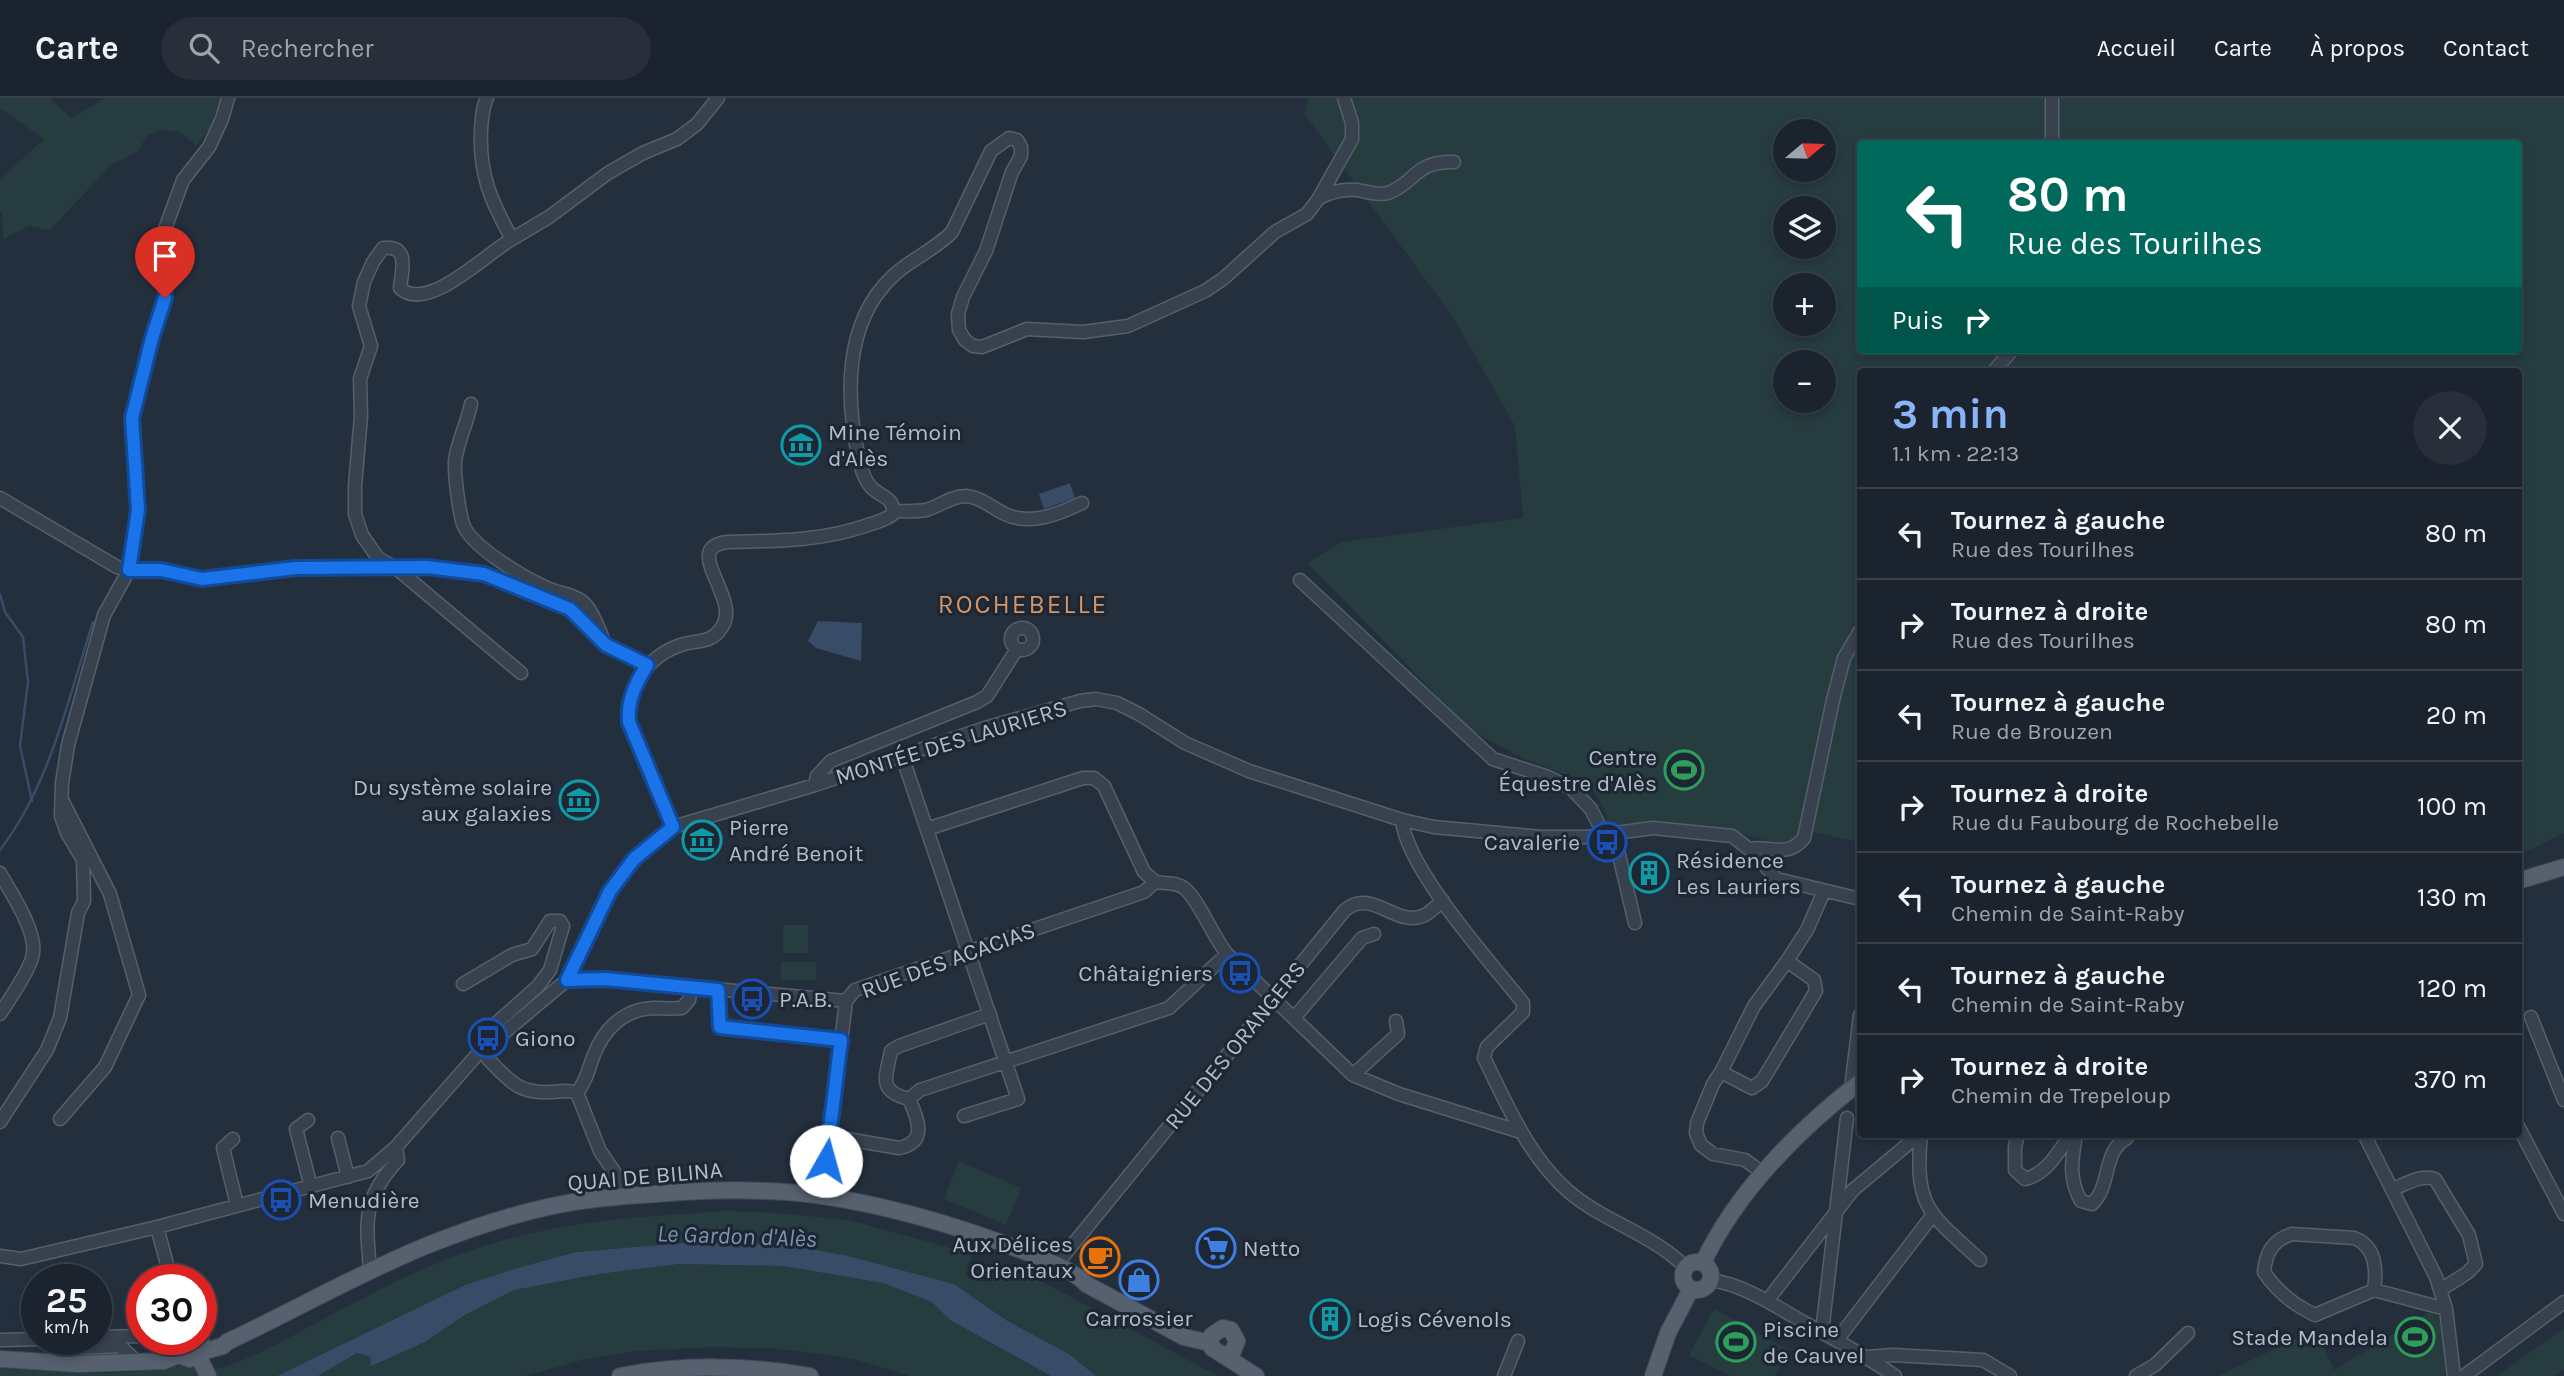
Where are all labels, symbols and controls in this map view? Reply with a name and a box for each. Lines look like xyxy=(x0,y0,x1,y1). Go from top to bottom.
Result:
search box xyxy=(161,17,651,80)
text: Carte xyxy=(35,29,119,67)
icon: search xyxy=(185,29,223,67)
text: Rechercher xyxy=(241,33,374,64)
text: Accueil xyxy=(2097,34,2176,62)
text: Carte xyxy=(2214,34,2272,62)
text: À propos xyxy=(2310,34,2405,62)
text: Contact xyxy=(2443,34,2529,62)
north arrow xyxy=(1773,119,1836,182)
map controls xyxy=(1773,119,1836,413)
text: 80 m xyxy=(2007,166,2129,223)
icon: left xyxy=(1892,168,1983,259)
button: layers xyxy=(1773,196,1836,259)
text: Rue des Tourilhes xyxy=(2007,225,2263,262)
pin xyxy=(135,226,195,298)
icon: arrive xyxy=(146,237,184,275)
button: + xyxy=(1773,273,1836,336)
icon: right xyxy=(1958,301,1996,339)
text: Puis xyxy=(1892,305,1944,336)
button: − xyxy=(1773,350,1836,413)
text: 3 min xyxy=(1892,389,2009,439)
button: close xyxy=(2413,391,2487,465)
place label: Mine Témoin d'Alès xyxy=(828,419,962,472)
museum icon: Mine Témoin d'Alès xyxy=(780,424,822,466)
text: 1.1 km · 22:13 xyxy=(1892,440,2019,467)
text: Tournez à gauche xyxy=(1951,505,2165,536)
icon: left xyxy=(1892,515,1930,553)
text: 80 m xyxy=(2425,518,2487,549)
text: Rue des Tourilhes xyxy=(1951,536,2135,563)
district label: ROCHEBELLE xyxy=(938,589,1108,620)
text: Tournez à droite xyxy=(1951,596,2148,627)
icon: right xyxy=(1892,606,1930,644)
text: 80 m xyxy=(2425,609,2487,640)
text: Rue des Tourilhes xyxy=(1951,627,2135,654)
text: Tournez à gauche xyxy=(1951,687,2165,718)
street label: MONTÉE DES LAURIERS xyxy=(832,694,1070,791)
icon: left xyxy=(1892,697,1930,735)
text: 20 m xyxy=(2426,700,2487,731)
text: Rue de Brouzen xyxy=(1951,718,2113,745)
place label: Centre Équestre d'Alès xyxy=(1498,744,1657,797)
sports icon: Centre Équestre d'Alès xyxy=(1663,749,1705,791)
place label: Du système solaire aux galaxies xyxy=(353,774,552,827)
text: Tournez à droite xyxy=(1951,778,2148,809)
museum icon: Du système solaire aux galaxies xyxy=(558,779,600,821)
icon: right xyxy=(1892,788,1930,826)
text: 100 m xyxy=(2417,791,2487,822)
text: Rue du Faubourg de Rochebelle xyxy=(1951,809,2279,836)
place label: Pierre André Benoit xyxy=(729,814,864,867)
museum icon: Pierre André Benoit xyxy=(681,819,723,861)
bus stop icon: Cavalerie xyxy=(1586,821,1628,863)
place label: Cavalerie xyxy=(1484,829,1580,856)
place label: Résidence Les Lauriers xyxy=(1676,847,1801,900)
building icon: Résidence Les Lauriers xyxy=(1628,852,1670,894)
text: Tournez à gauche xyxy=(1951,869,2165,900)
icon: left xyxy=(1892,879,1930,917)
text: 130 m xyxy=(2417,882,2487,913)
text: Chemin de Saint-Raby xyxy=(1951,900,2184,927)
street label: RUE DES ACACIAS xyxy=(857,916,1039,1004)
bus stop icon: Châtaigniers xyxy=(1219,952,1261,994)
street label: RUE DES ORANGERS xyxy=(1159,956,1312,1135)
place label: Châtaigniers xyxy=(1078,960,1213,987)
text: Tournez à gauche xyxy=(1951,960,2165,991)
icon: left xyxy=(1892,970,1930,1008)
text: 120 m xyxy=(2417,973,2487,1004)
bus stop icon: P.A.B. xyxy=(731,978,773,1020)
place label: P.A.B. xyxy=(779,986,832,1013)
text: Chemin de Saint-Raby xyxy=(1951,991,2184,1018)
bus stop icon: Giono xyxy=(467,1017,509,1059)
place label: Giono xyxy=(515,1025,576,1052)
text: Tournez à droite xyxy=(1951,1051,2148,1082)
icon: right xyxy=(1892,1061,1930,1099)
text: 370 m xyxy=(2414,1064,2487,1095)
text: Chemin de Trepeloup xyxy=(1951,1082,2171,1109)
position arrow xyxy=(789,1124,863,1198)
street label: QUAI DE BILINA xyxy=(566,1156,724,1197)
bus stop icon: Menudière xyxy=(260,1179,302,1221)
place label: Menudière xyxy=(308,1187,420,1214)
water label: Le Gardon d'Alès xyxy=(657,1219,817,1253)
supermarket icon: Netto xyxy=(1195,1227,1237,1269)
place label: Aux Délices Orientaux xyxy=(953,1231,1073,1284)
place label: Netto xyxy=(1243,1235,1300,1262)
cafe icon: Aux Délices Orientaux xyxy=(1079,1236,1121,1278)
shop icon: Carrossier xyxy=(1118,1259,1160,1301)
speed limit sign: 30 xyxy=(126,1264,217,1355)
text: 25 xyxy=(46,1280,87,1321)
building icon: Logis Cévenols xyxy=(1309,1298,1351,1340)
place label: Carrossier xyxy=(1085,1305,1193,1332)
place label: Logis Cévenols xyxy=(1357,1306,1512,1333)
text: km/h xyxy=(44,1316,89,1338)
place label: Piscine de Cauvel xyxy=(1763,1316,1864,1369)
sports icon: Stade Mandela xyxy=(2394,1316,2436,1358)
sports icon: Piscine de Cauvel xyxy=(1715,1321,1757,1363)
place label: Stade Mandela xyxy=(2231,1324,2388,1351)

